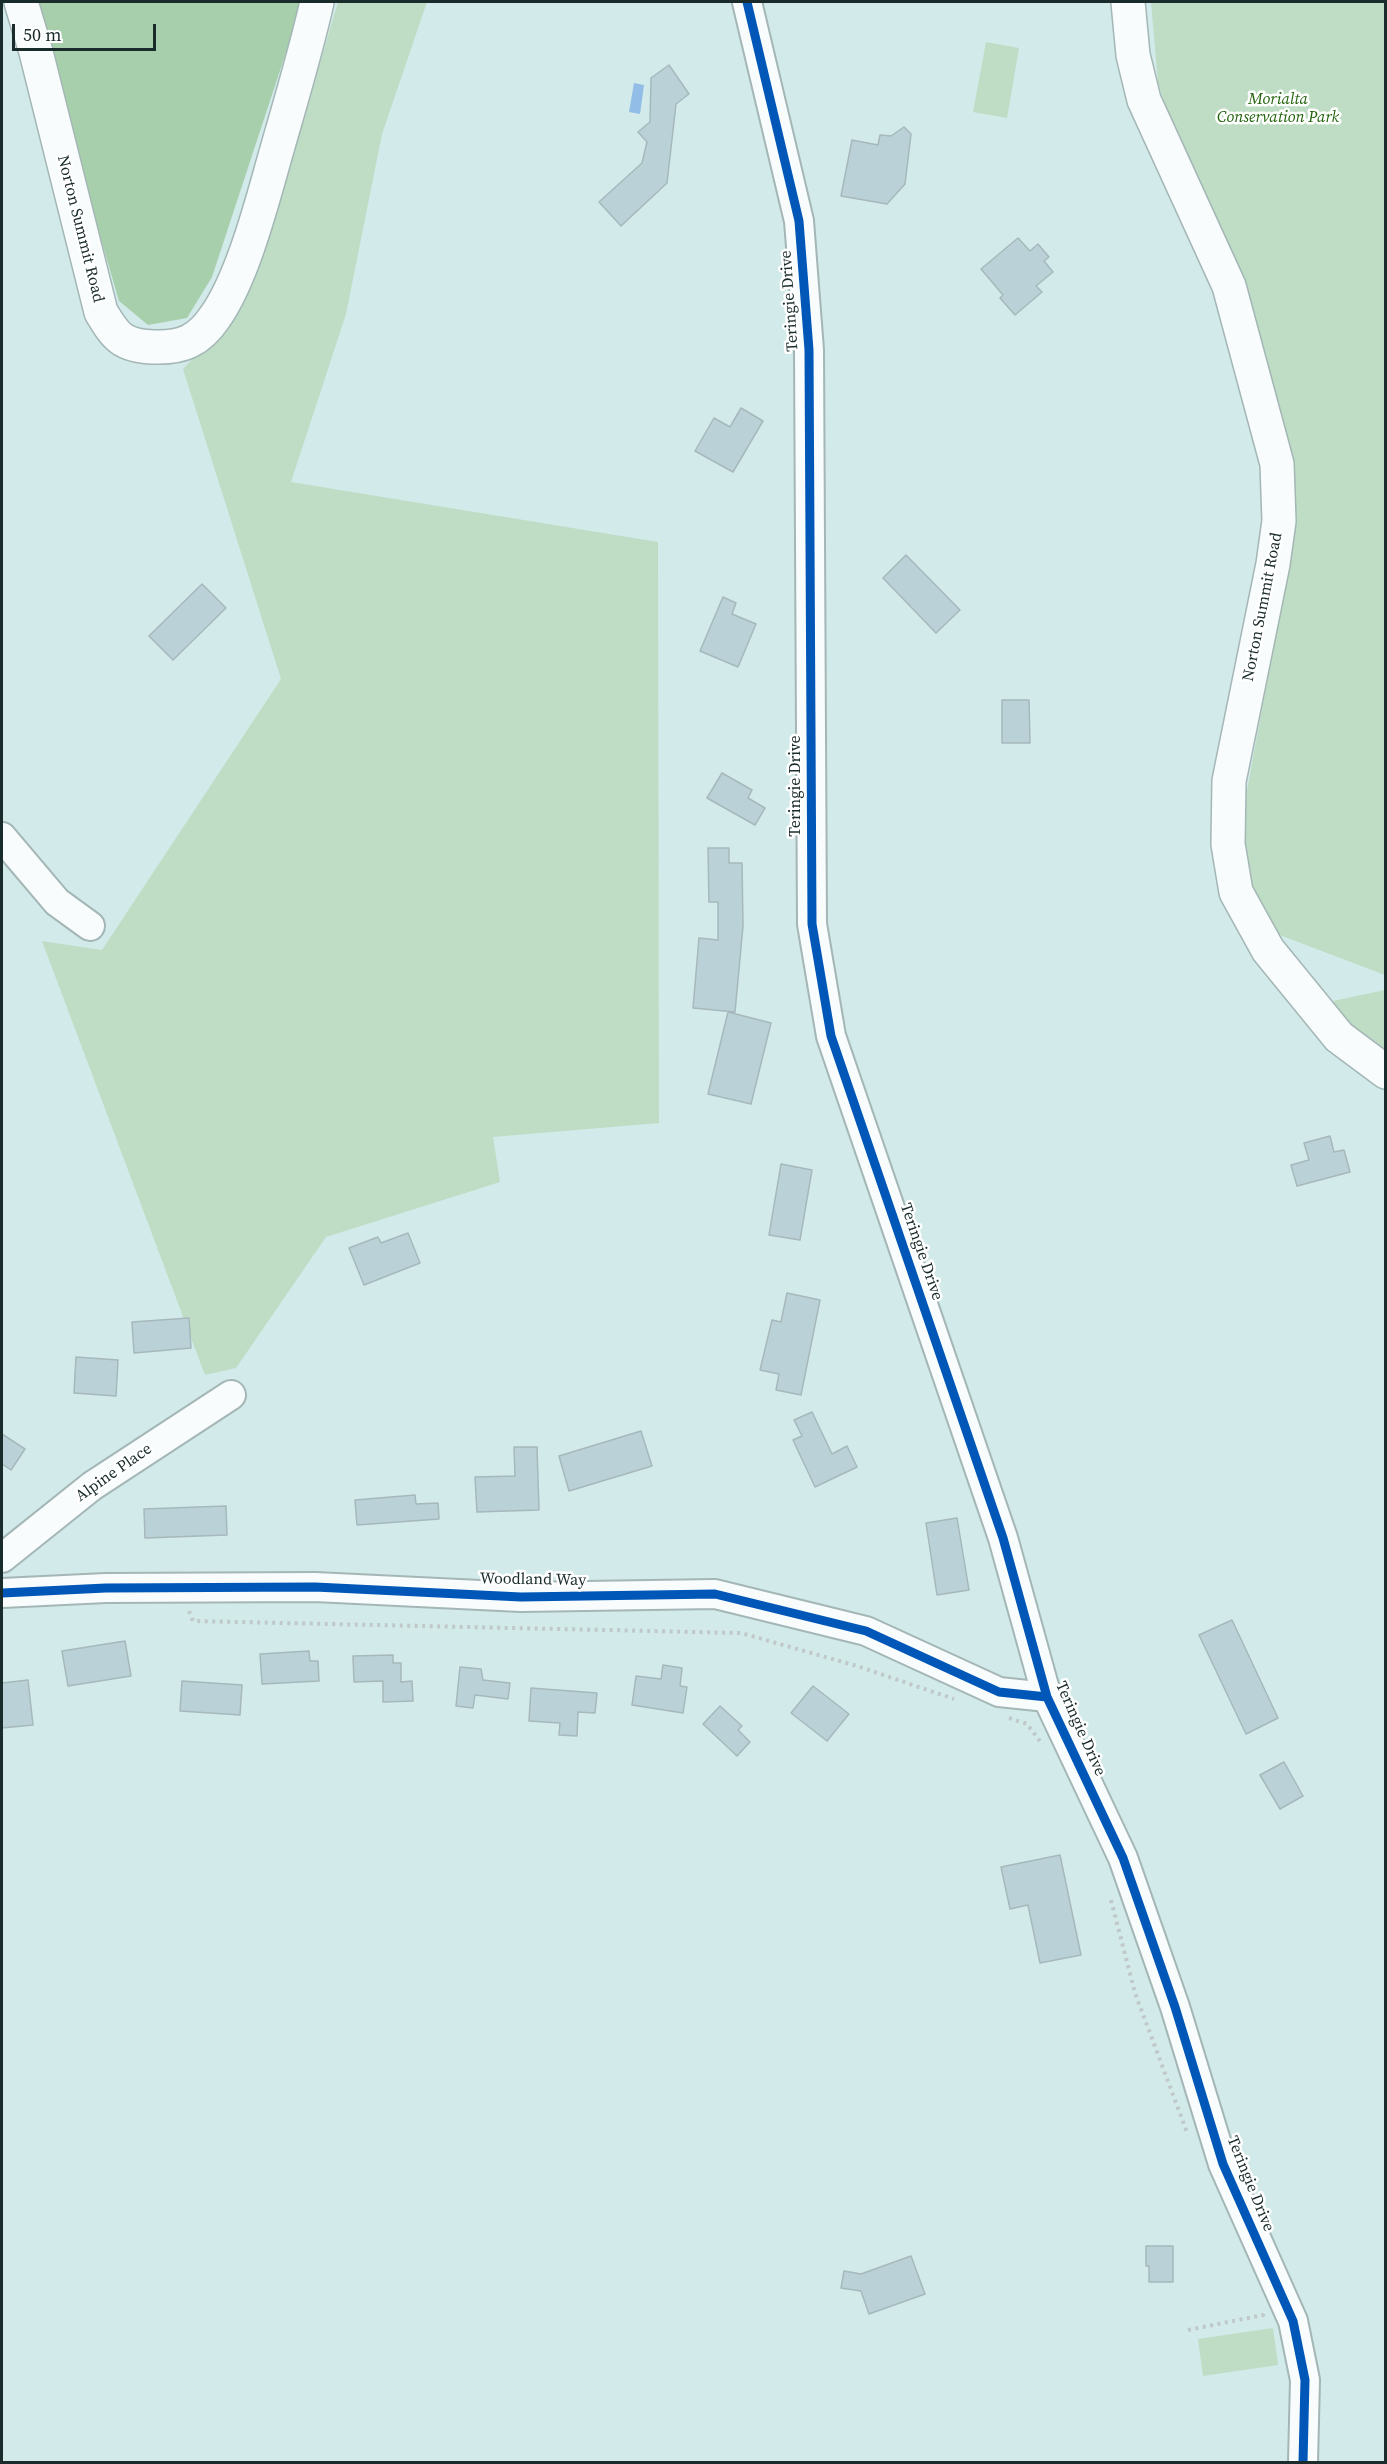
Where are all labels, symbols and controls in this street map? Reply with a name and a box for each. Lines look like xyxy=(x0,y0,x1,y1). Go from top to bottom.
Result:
scale bar xyxy=(15,12,159,50)
text: 50 m xyxy=(23,22,61,47)
park label: Morialta Conservation Park xyxy=(1217,90,1339,128)
street label: Norton Summit Road xyxy=(52,153,108,305)
street label: Teringie Drive xyxy=(777,250,803,352)
street label: Norton Summit Road xyxy=(1239,531,1287,683)
street label: Teringie Drive xyxy=(786,735,806,837)
street label: Teringie Drive xyxy=(895,1201,947,1303)
street label: Alpine Place xyxy=(72,1440,156,1506)
street label: Woodland Way xyxy=(480,1569,586,1591)
street label: Teringie Drive xyxy=(1051,1679,1109,1779)
street label: Teringie Drive xyxy=(1222,2133,1278,2235)

